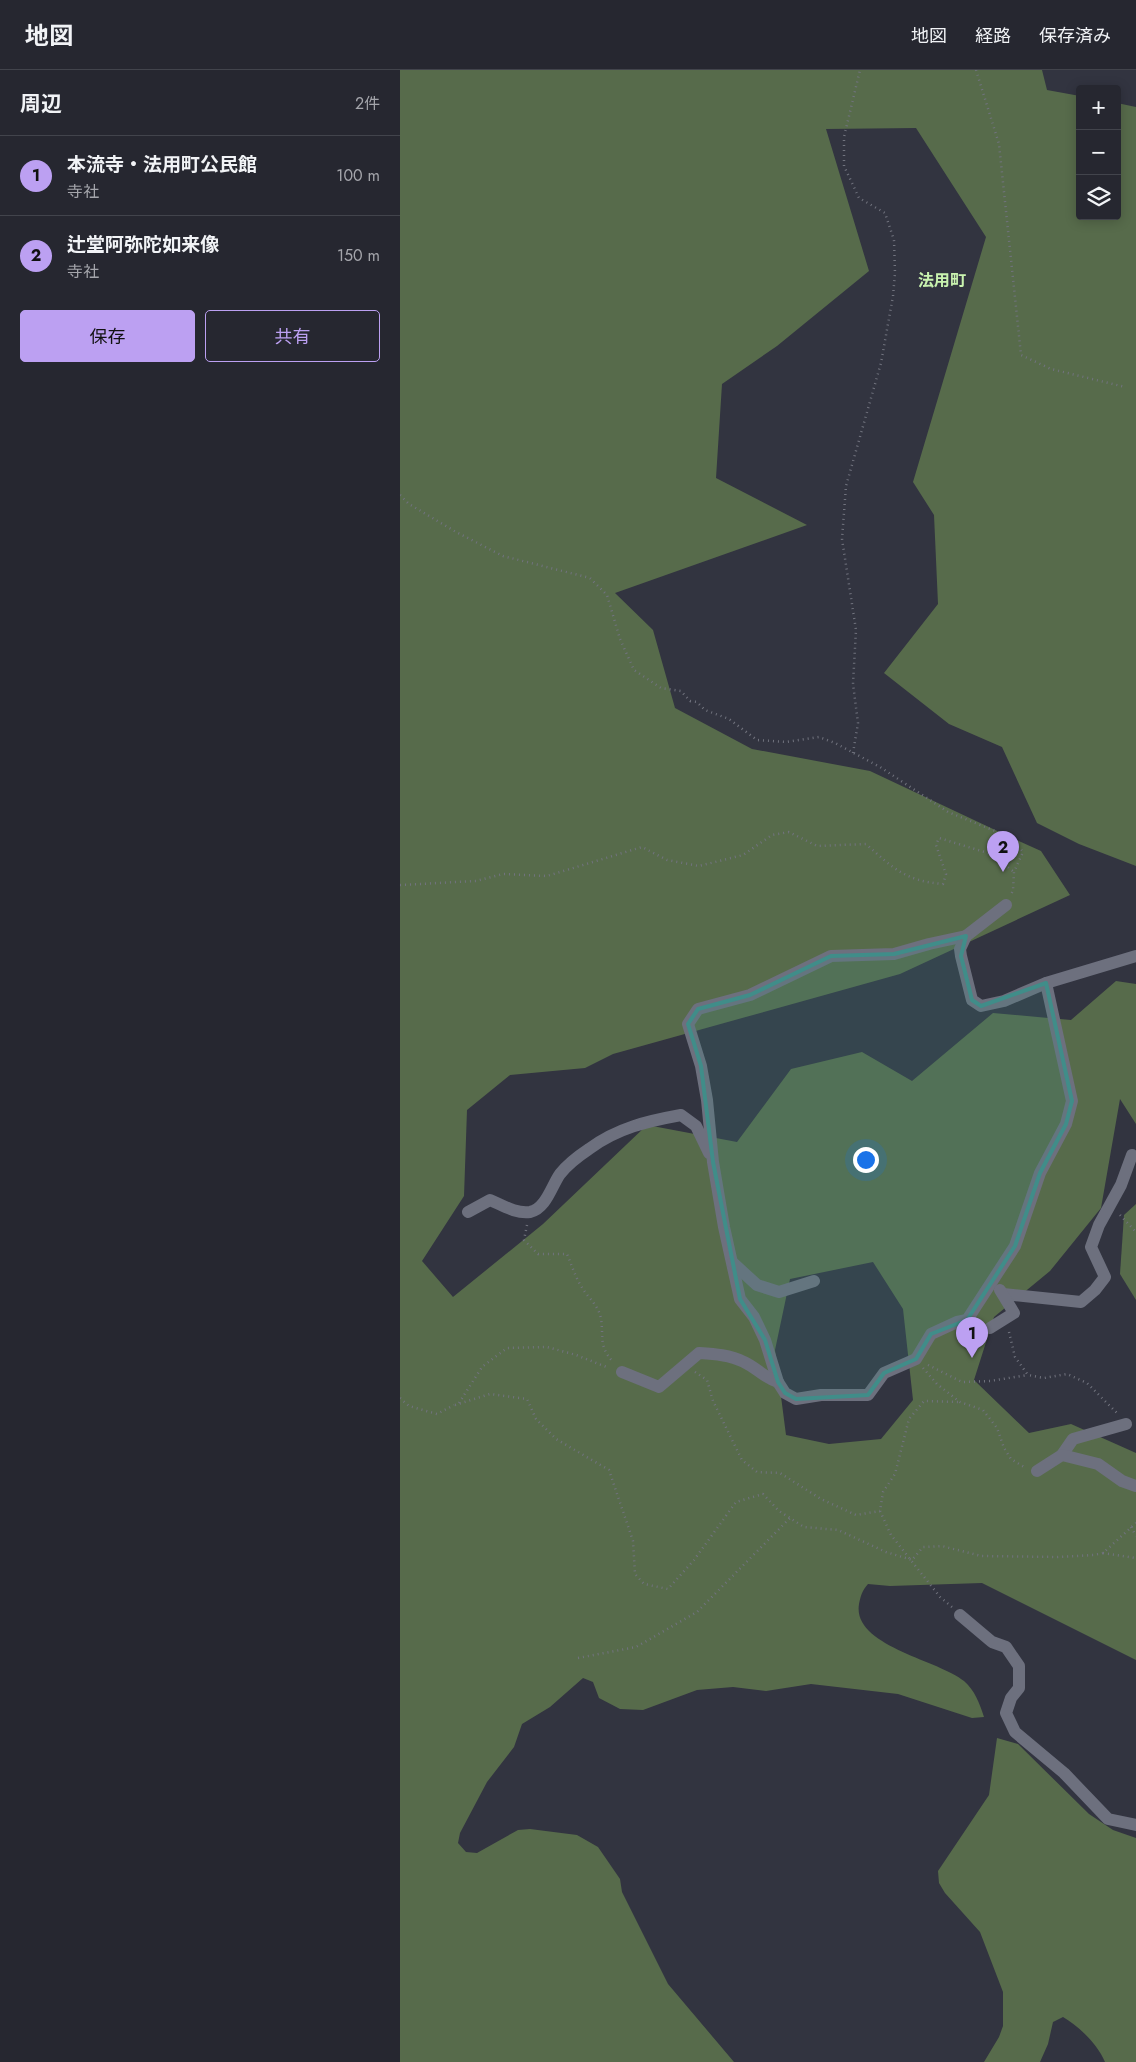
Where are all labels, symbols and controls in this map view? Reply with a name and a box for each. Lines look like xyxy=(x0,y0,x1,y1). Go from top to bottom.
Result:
text: 地図 xyxy=(25,18,73,53)
text: 地図 xyxy=(911,23,947,49)
text: 経路 xyxy=(975,23,1011,49)
text: 保存済み xyxy=(1039,23,1111,49)
map controls xyxy=(1076,85,1121,220)
button: + xyxy=(1076,85,1121,130)
text: 周辺 xyxy=(20,89,62,119)
text: 2件 xyxy=(355,92,380,115)
button: − xyxy=(1076,130,1121,175)
text: 本流寺・法用町公民館 xyxy=(67,151,257,178)
text: 1 xyxy=(32,164,40,187)
text: 100 m xyxy=(336,164,380,187)
button: layers xyxy=(1076,175,1121,220)
text: 寺社 xyxy=(67,180,99,203)
text: 辻堂阿弥陀如来像 xyxy=(67,231,219,258)
text: 2 xyxy=(31,244,41,267)
text: 150 m xyxy=(337,244,380,267)
text: 寺社 xyxy=(67,260,99,283)
district label: 法用町 xyxy=(918,269,966,292)
button: 保存 xyxy=(20,310,195,362)
button: 共有 xyxy=(205,310,380,362)
pin: 2 xyxy=(987,831,1019,872)
your location xyxy=(853,1147,879,1173)
pin: 1 xyxy=(956,1317,988,1358)

